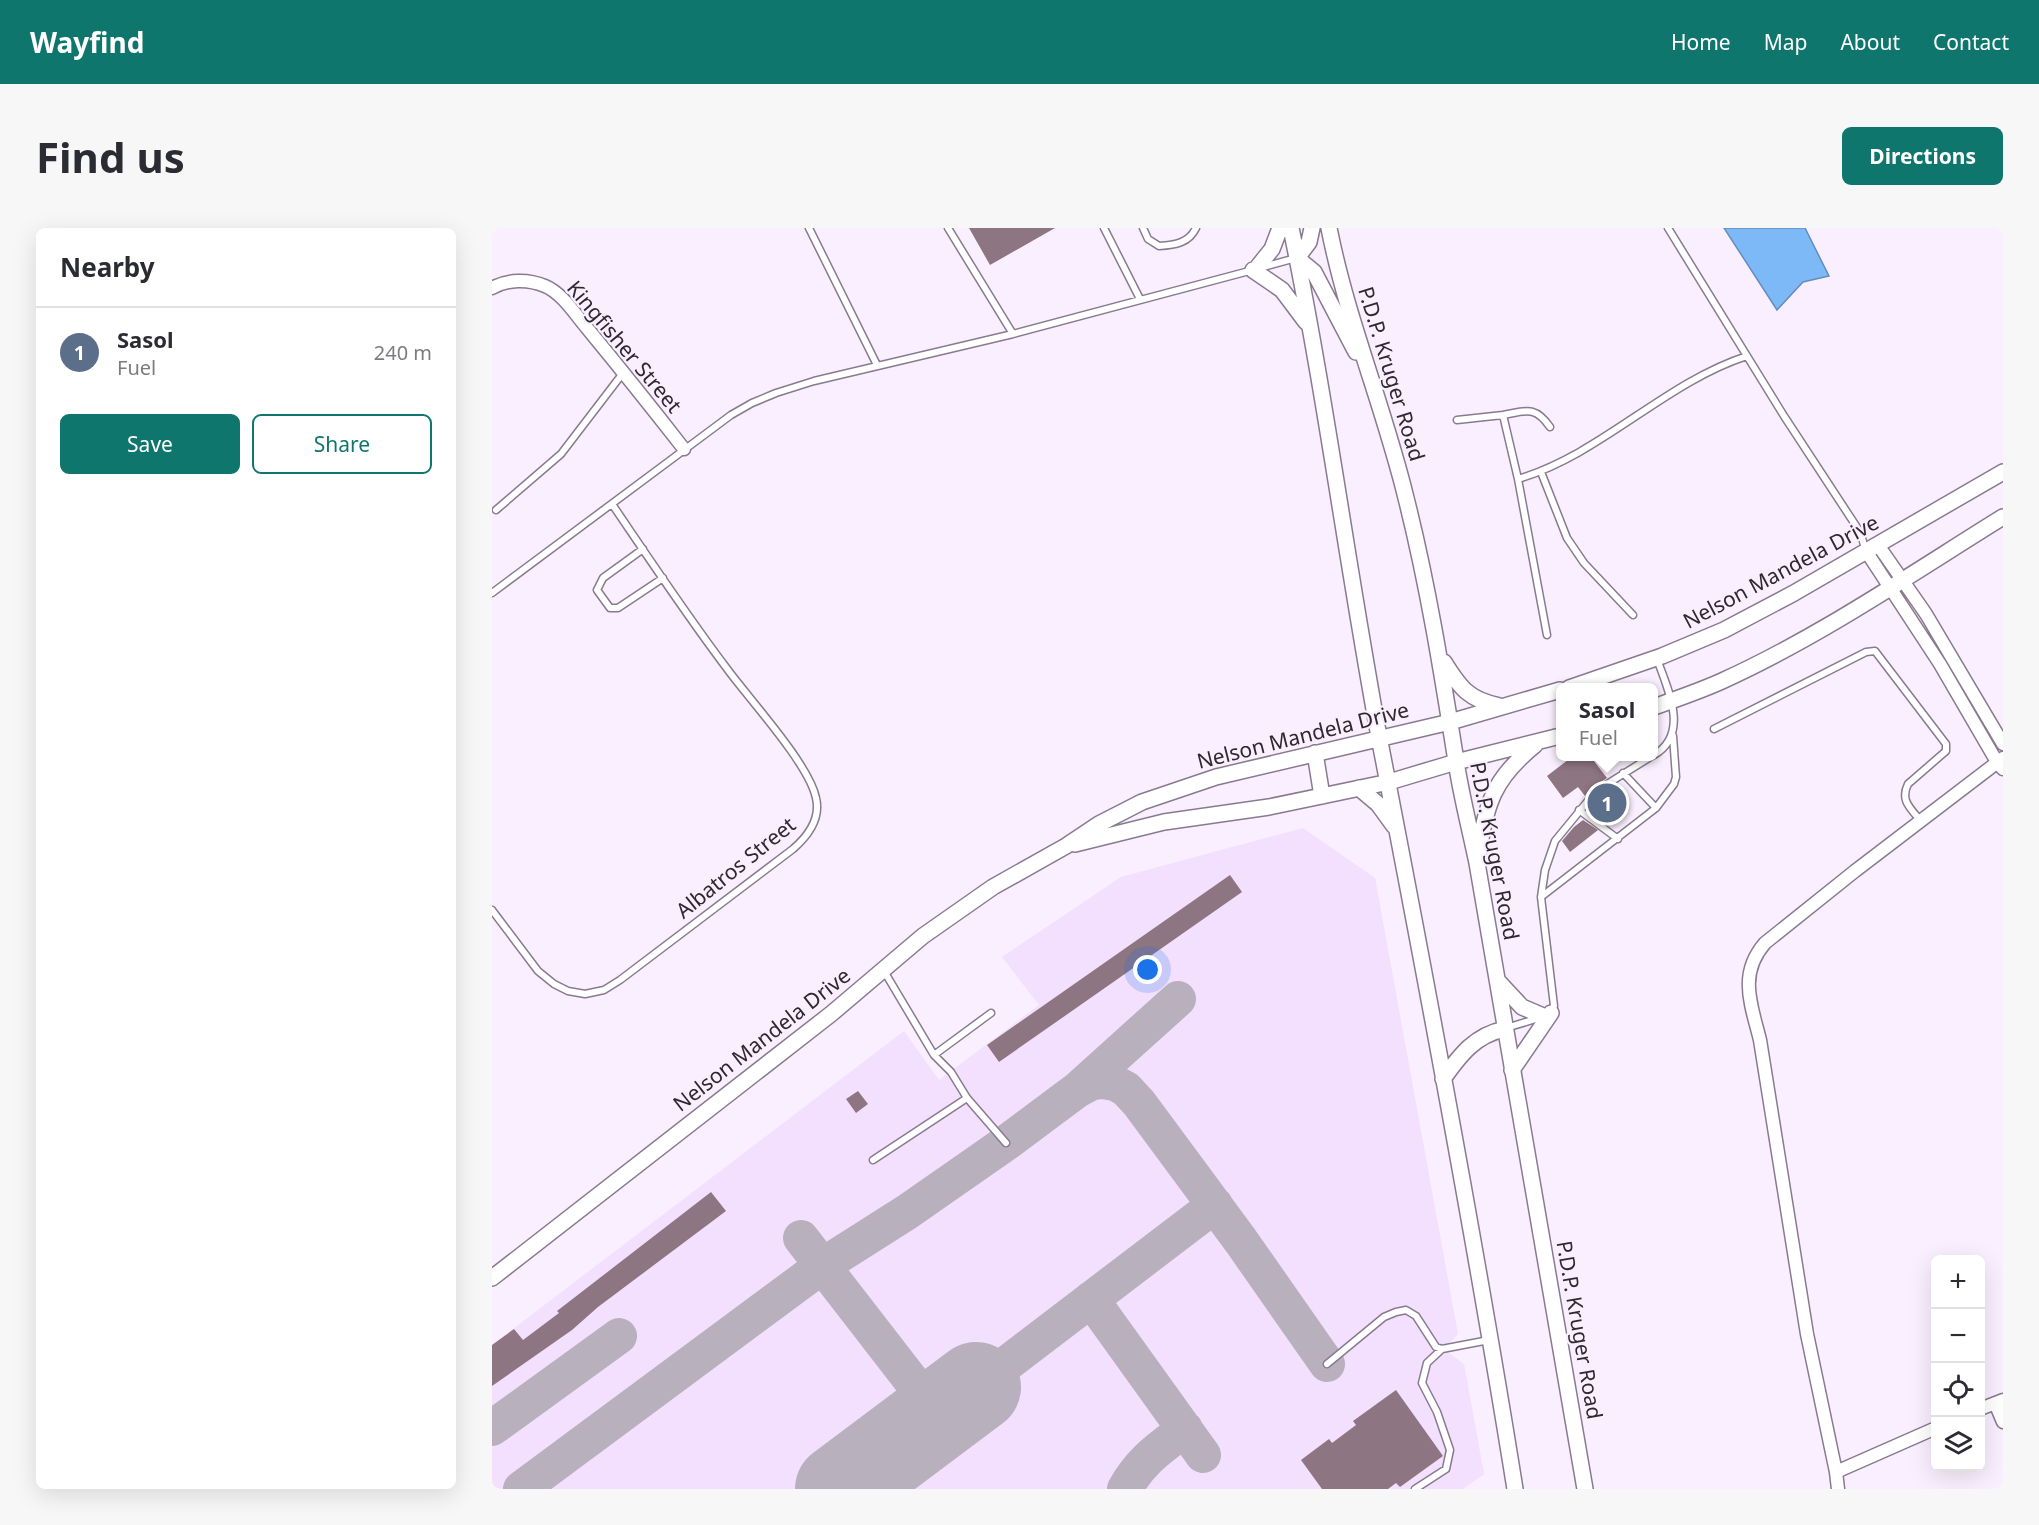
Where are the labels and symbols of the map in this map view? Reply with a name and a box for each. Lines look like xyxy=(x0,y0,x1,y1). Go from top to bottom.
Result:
street label: Kingfisher Street xyxy=(561,274,689,419)
street label: P.D.P. Kruger Road xyxy=(1352,283,1432,464)
street label: Nelson Mandela Drive xyxy=(1678,508,1883,635)
street label: Nelson Mandela Drive xyxy=(1194,695,1412,775)
street label: P.D.P. Kruger Road xyxy=(1464,759,1526,942)
pin: 1 xyxy=(1588,780,1626,826)
street label: Albatros Street xyxy=(670,810,801,924)
your location xyxy=(1133,955,1162,984)
street label: Nelson Mandela Drive xyxy=(667,961,856,1117)
street label: P.D.P. Kruger Road xyxy=(1550,1238,1609,1421)

